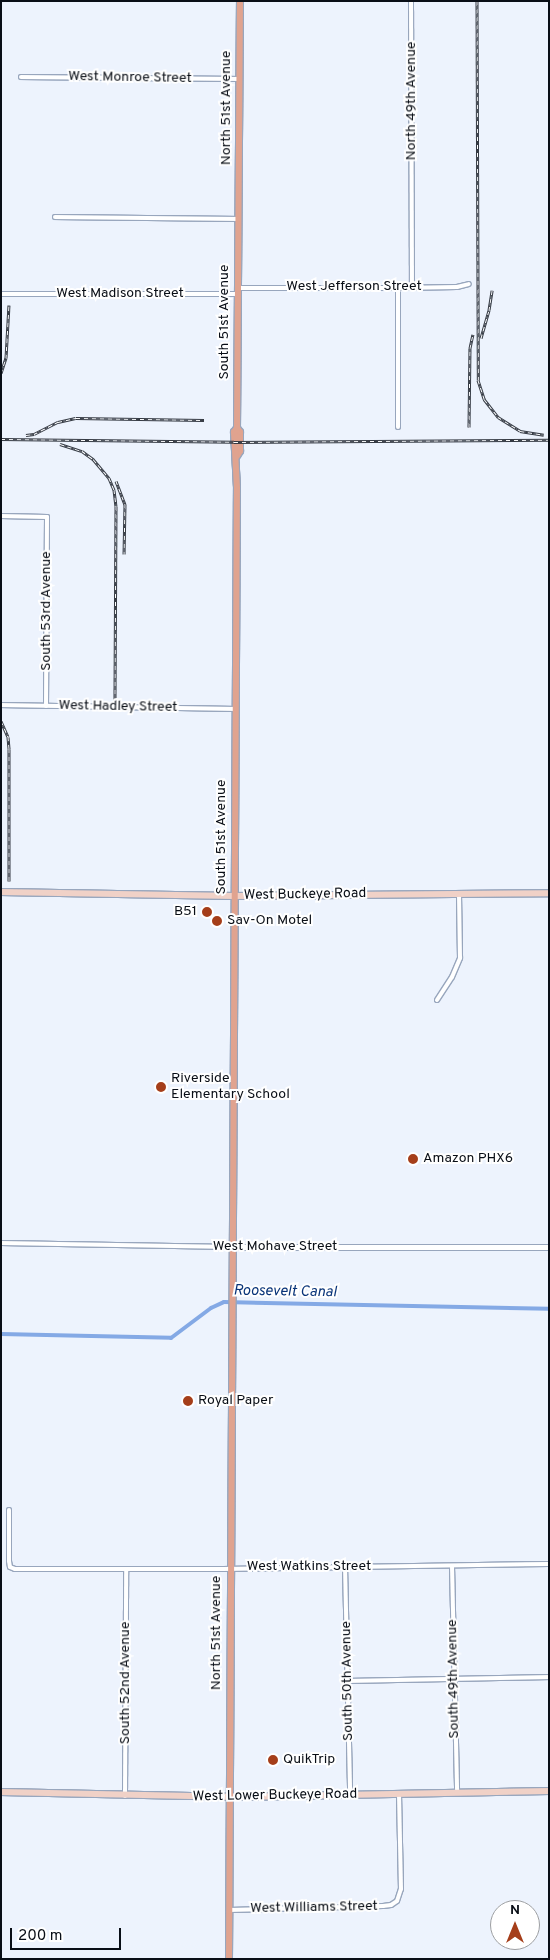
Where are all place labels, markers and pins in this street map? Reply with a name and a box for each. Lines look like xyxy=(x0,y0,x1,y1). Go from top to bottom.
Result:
place label: B51 xyxy=(174,904,197,920)
marker: B51 xyxy=(201,906,213,918)
place label: Sav-On Motel xyxy=(227,913,312,929)
marker: Sav-On Motel xyxy=(211,915,223,927)
place label: Riverside Elementary School xyxy=(171,1071,290,1104)
marker: Riverside Elementary School xyxy=(155,1081,167,1093)
place label: Amazon PHX6 xyxy=(423,1151,513,1167)
marker: Amazon PHX6 xyxy=(407,1153,419,1165)
place label: Royal Paper xyxy=(198,1393,273,1409)
marker: Royal Paper xyxy=(182,1395,194,1407)
place label: QuikTrip xyxy=(283,1752,335,1768)
marker: QuikTrip xyxy=(267,1754,279,1766)

